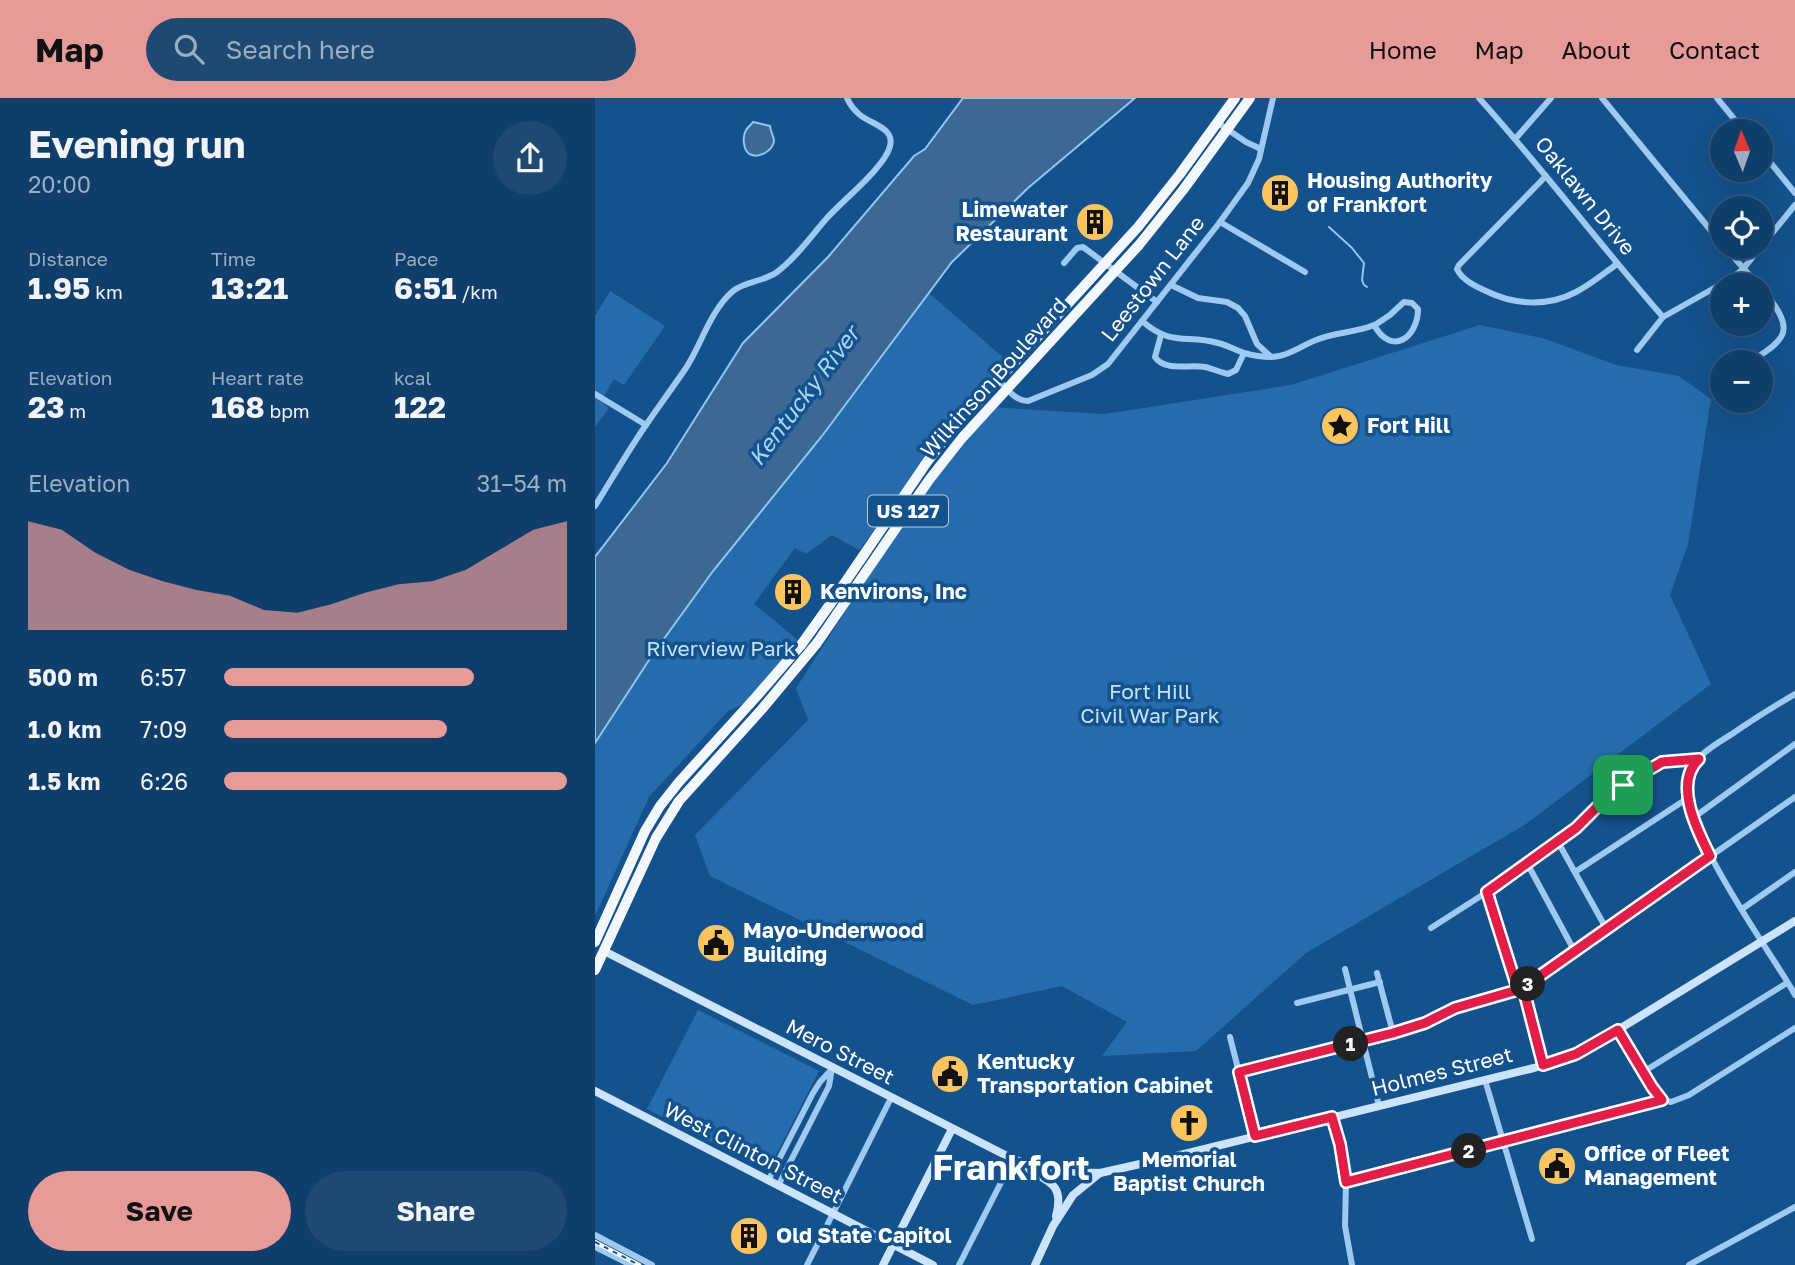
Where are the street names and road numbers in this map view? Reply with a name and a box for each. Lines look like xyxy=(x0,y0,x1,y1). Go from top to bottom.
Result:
street label: Oaklawn Drive xyxy=(1530,131,1641,260)
street label: Leestown Lane xyxy=(1095,210,1209,346)
street label: Wilkinson Boulevard xyxy=(915,292,1072,463)
road number: US 127 xyxy=(868,496,948,526)
street label: Mero Street xyxy=(782,1013,899,1090)
street label: Holmes Street xyxy=(1368,1041,1515,1101)
street label: West Clinton Street xyxy=(660,1096,847,1208)

